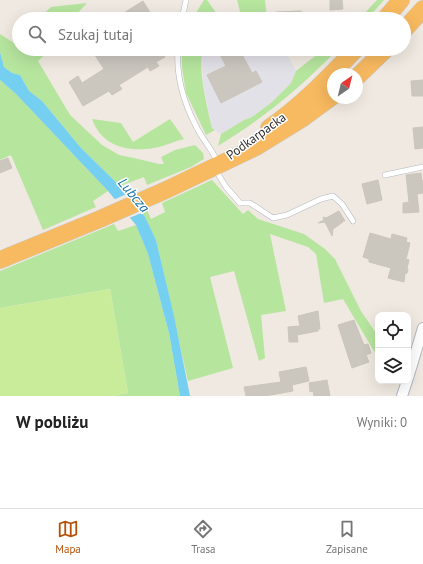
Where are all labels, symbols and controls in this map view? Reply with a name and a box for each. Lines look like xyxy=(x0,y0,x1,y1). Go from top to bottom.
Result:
search box xyxy=(12,12,411,56)
icon: search xyxy=(26,23,48,45)
text: Szukaj tutaj xyxy=(58,25,133,44)
north arrow xyxy=(327,68,363,104)
street label: Podkarpacka xyxy=(223,109,289,163)
water label: Lubcza xyxy=(114,174,154,216)
map controls xyxy=(375,312,411,384)
button: locate xyxy=(375,312,411,348)
button: layers xyxy=(375,348,411,384)
text: W pobliżu xyxy=(16,411,88,433)
text: Wyniki: 0 xyxy=(357,414,407,431)
tab: Mapa xyxy=(55,518,81,556)
tab: Trasa xyxy=(191,518,215,556)
tab: Zapisane xyxy=(326,518,368,556)

